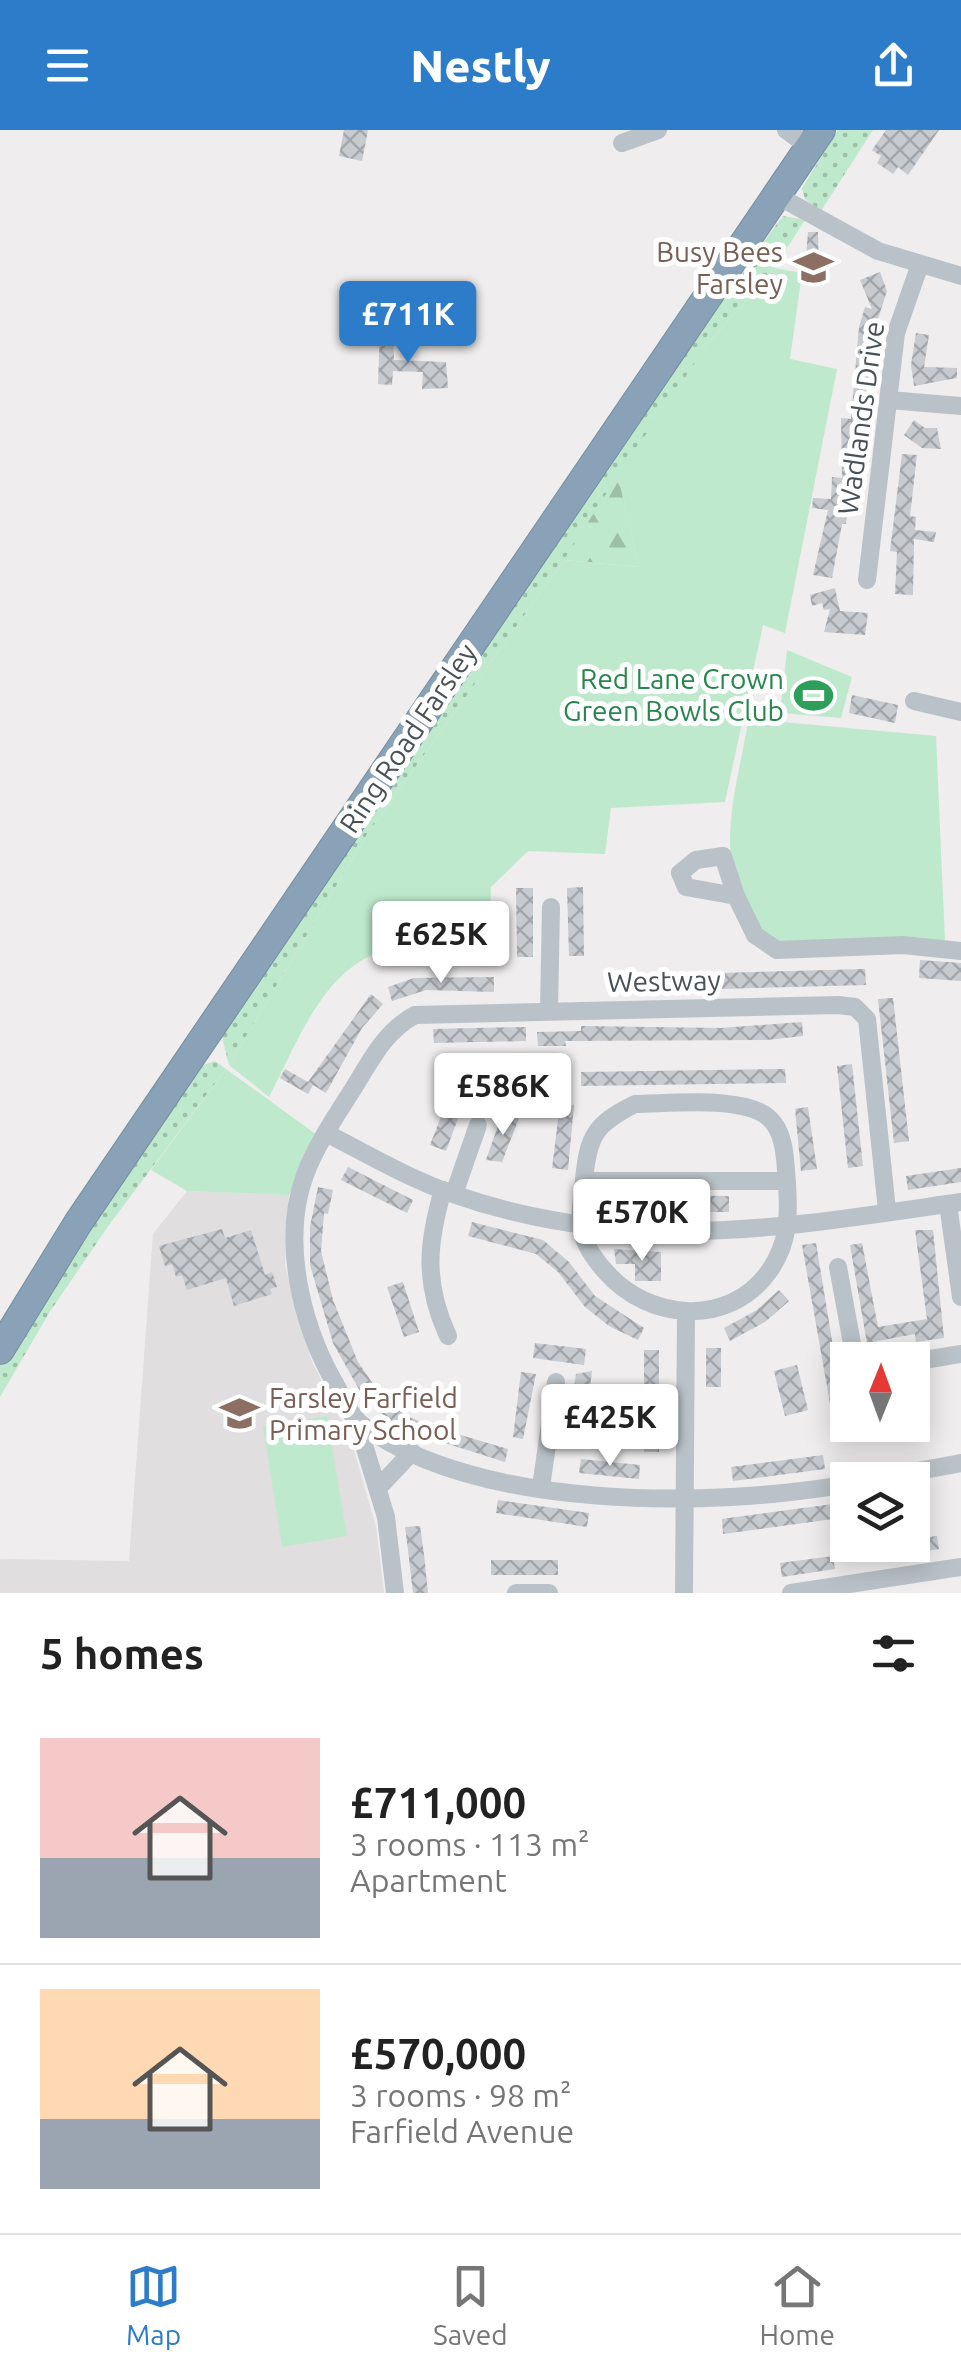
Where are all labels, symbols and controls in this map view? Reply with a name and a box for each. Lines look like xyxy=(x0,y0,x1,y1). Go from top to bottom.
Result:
icon: menu xyxy=(40,38,95,93)
icon: share xyxy=(866,38,921,93)
text: Nestly xyxy=(410,40,551,91)
place label: Busy Bees Farsley xyxy=(656,236,783,299)
school or university icon: Busy Bees Farsley xyxy=(792,247,834,289)
pin: £711K xyxy=(338,281,478,366)
text: £711K xyxy=(361,295,455,331)
street label: Wadlands Drive xyxy=(832,319,889,517)
street label: Ring Road Farsley xyxy=(333,638,482,838)
place label: Red Lane Crown Green Bowls Club xyxy=(563,663,784,726)
sports icon: Red Lane Crown Green Bowls Club xyxy=(793,674,835,716)
pin: £625K xyxy=(371,901,511,986)
text: £625K xyxy=(394,915,488,951)
street label: Westway xyxy=(607,964,721,997)
pin: £586K xyxy=(433,1053,573,1138)
text: £586K xyxy=(456,1067,550,1103)
pin: £570K xyxy=(572,1179,712,1264)
text: £570K xyxy=(595,1193,689,1229)
north arrow xyxy=(830,1342,930,1442)
map controls xyxy=(830,1342,930,1562)
place label: Farsley Farfield Primary School xyxy=(269,1382,458,1445)
pin: £425K xyxy=(540,1384,680,1469)
school or university icon: Farsley Farfield Primary School xyxy=(218,1393,260,1435)
text: £425K xyxy=(563,1398,657,1434)
button: layers xyxy=(830,1462,930,1562)
icon: filters xyxy=(866,1626,921,1681)
text: 5 homes xyxy=(40,1630,204,1677)
icon: home xyxy=(120,1778,240,1898)
text: £711,000 xyxy=(350,1779,526,1826)
text: 3 rooms · 113 m² xyxy=(350,1826,590,1862)
text: Apartment xyxy=(350,1862,507,1898)
icon: home xyxy=(120,2029,240,2149)
text: £570,000 xyxy=(350,2030,526,2077)
text: 3 rooms · 98 m² xyxy=(350,2077,571,2113)
text: Farfield Avenue xyxy=(350,2113,574,2149)
tab: Map xyxy=(126,2259,181,2350)
tab: Saved xyxy=(433,2259,508,2350)
tab: Home xyxy=(759,2259,835,2350)

